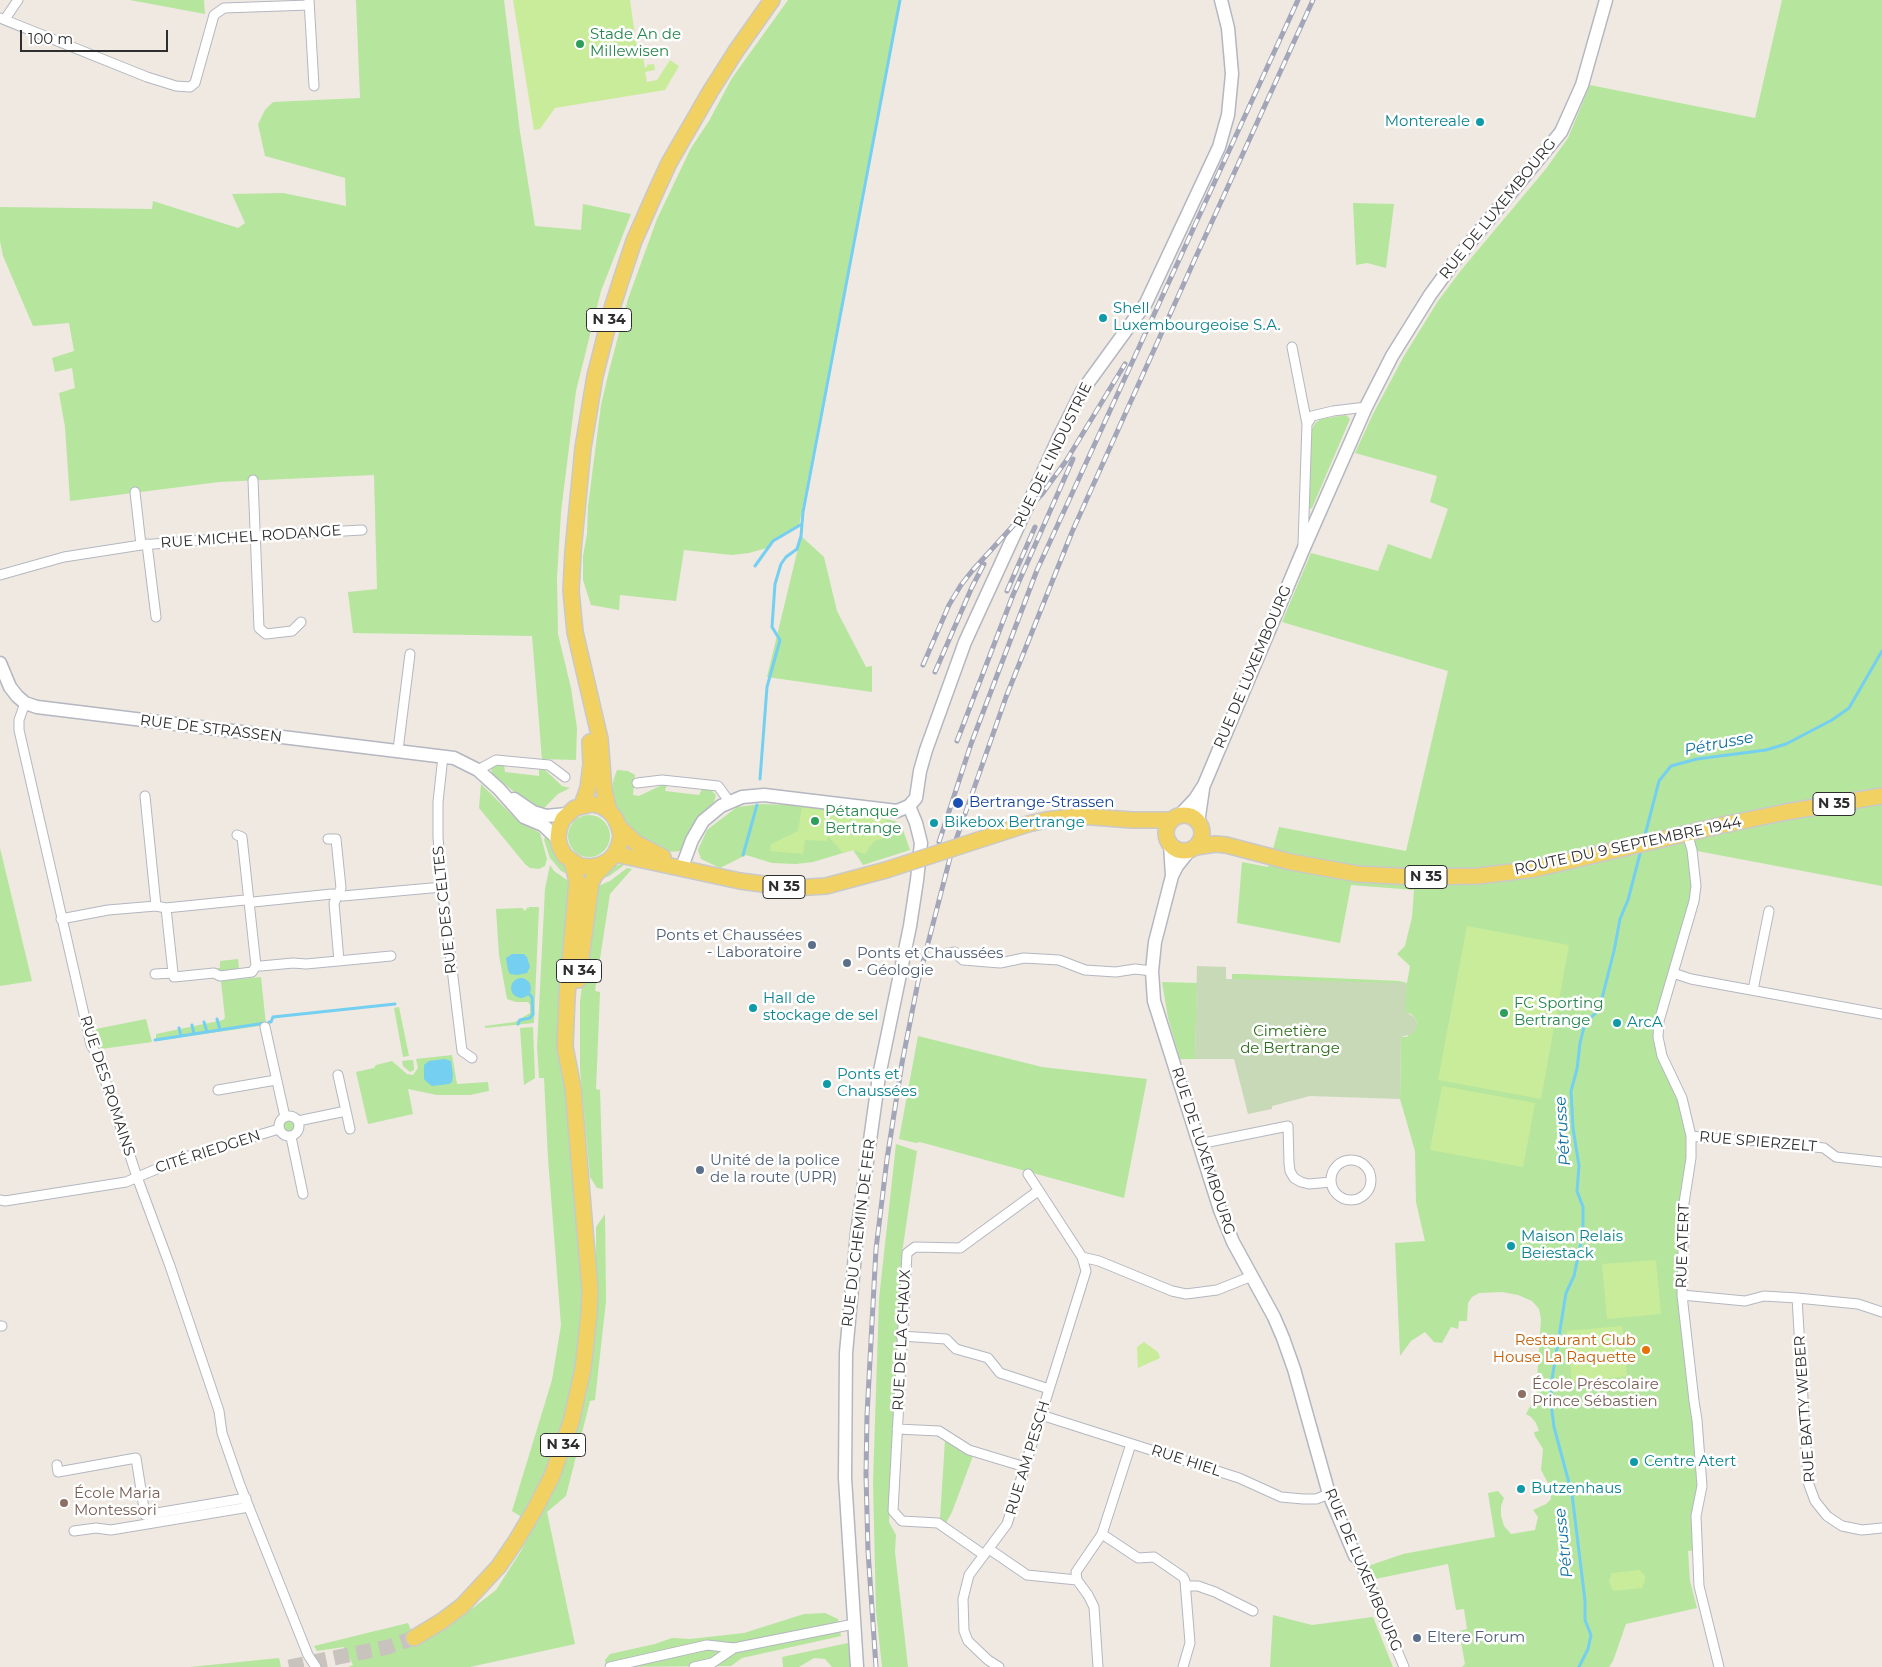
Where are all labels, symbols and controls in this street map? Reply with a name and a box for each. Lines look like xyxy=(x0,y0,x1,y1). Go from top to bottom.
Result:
scale bar xyxy=(22,20,170,52)
place label: Stade An de Millewisen xyxy=(590,26,681,61)
text: 100 m xyxy=(28,29,73,48)
marker: Stade An de Millewisen xyxy=(574,38,586,50)
place label: Montereale xyxy=(1385,113,1470,131)
marker: Montereale xyxy=(1474,116,1486,128)
street label: RUE DE LUXEMBOURG xyxy=(1436,135,1560,283)
place label: Shell Luxembourgeoise S.A. xyxy=(1113,300,1281,335)
road number: N 34 xyxy=(586,308,632,332)
marker: Shell Luxembourgeoise S.A. xyxy=(1097,312,1109,324)
street label: RUE DE L'INDUSTRIE xyxy=(1010,380,1096,530)
street label: RUE MICHEL RODANGE xyxy=(160,522,342,552)
street label: RUE DE LUXEMBOURG xyxy=(1210,583,1296,751)
street label: RUE DE STRASSEN xyxy=(139,711,283,747)
water label: Pétrusse xyxy=(1683,728,1755,760)
road number: N 35 xyxy=(1813,792,1855,816)
place label: Bertrange-Strassen xyxy=(969,794,1114,812)
marker: Bertrange-Strassen xyxy=(951,796,965,810)
place label: Pétanque Bertrange xyxy=(825,803,901,838)
street label: ROUTE DU 9 SEPTEMBRE 1944 xyxy=(1513,813,1743,879)
place label: Bikebox Bertrange xyxy=(944,814,1085,832)
marker: Pétanque Bertrange xyxy=(809,815,821,827)
marker: Bikebox Bertrange xyxy=(928,817,940,829)
street label: RUE DES CELTES xyxy=(429,845,461,975)
road number: N 35 xyxy=(1405,866,1447,889)
road number: N 35 xyxy=(763,876,805,899)
place label: Ponts et Chaussées - Laboratoire xyxy=(656,927,802,962)
marker: Ponts et Chaussées - Laboratoire xyxy=(806,939,818,951)
place label: Ponts et Chaussées - Géologie xyxy=(857,945,1003,980)
marker: Ponts et Chaussées - Géologie xyxy=(841,957,853,969)
road number: N 34 xyxy=(556,959,602,982)
place label: Hall de stockage de sel xyxy=(763,990,878,1025)
place label: FC Sporting Bertrange xyxy=(1514,995,1604,1030)
marker: Hall de stockage de sel xyxy=(747,1002,759,1014)
marker: FC Sporting Bertrange xyxy=(1498,1007,1510,1019)
street label: RUE DES ROMAINS xyxy=(76,1013,138,1159)
place label: ArcA xyxy=(1627,1014,1663,1032)
marker: ArcA xyxy=(1611,1017,1623,1029)
park label: Cimetière de Bertrange xyxy=(1240,1023,1340,1058)
street label: RUE DE LUXEMBOURG xyxy=(1167,1065,1239,1237)
place label: Ponts et Chaussées xyxy=(837,1066,917,1101)
marker: Ponts et Chaussées xyxy=(821,1078,833,1090)
water label: Pétrusse xyxy=(1551,1095,1575,1167)
street label: CITÉ RIEDGEN xyxy=(153,1127,263,1177)
street label: RUE SPIERZELT xyxy=(1698,1128,1818,1156)
street label: RUE DU CHEMIN DE FER xyxy=(839,1138,879,1328)
place label: Unité de la police de la route (UPR) xyxy=(710,1152,840,1187)
marker: Unité de la police de la route (UPR) xyxy=(694,1164,706,1176)
street label: RUE ATERT xyxy=(1673,1203,1693,1289)
place label: Maison Relais Beiestack xyxy=(1521,1228,1623,1263)
marker: Maison Relais Beiestack xyxy=(1505,1240,1517,1252)
street label: RUE DE LA CHAUX xyxy=(889,1269,915,1411)
place label: Restaurant Club House La Raquette xyxy=(1493,1332,1636,1367)
street label: RUE BATTY WEBER xyxy=(1791,1335,1819,1483)
marker: Restaurant Club House La Raquette xyxy=(1640,1344,1652,1356)
place label: École Préscolaire Prince Sébastien xyxy=(1532,1376,1659,1411)
marker: École Préscolaire Prince Sébastien xyxy=(1516,1388,1528,1400)
street label: RUE AM PESCH xyxy=(1002,1399,1054,1517)
road number: N 34 xyxy=(540,1434,586,1456)
street label: RUE HIEL xyxy=(1149,1441,1223,1481)
place label: Centre Atert xyxy=(1644,1453,1736,1471)
marker: Centre Atert xyxy=(1628,1456,1640,1468)
place label: Butzenhaus xyxy=(1531,1480,1622,1498)
marker: Butzenhaus xyxy=(1515,1483,1527,1495)
place label: École Maria Montessori xyxy=(74,1485,161,1520)
street label: RUE DE LUXEMBOURG xyxy=(1320,1486,1406,1654)
marker: École Maria Montessori xyxy=(58,1497,70,1509)
water label: Pétrusse xyxy=(1551,1507,1577,1579)
place label: Eltere Forum xyxy=(1427,1629,1525,1647)
marker: Eltere Forum xyxy=(1411,1632,1423,1644)

